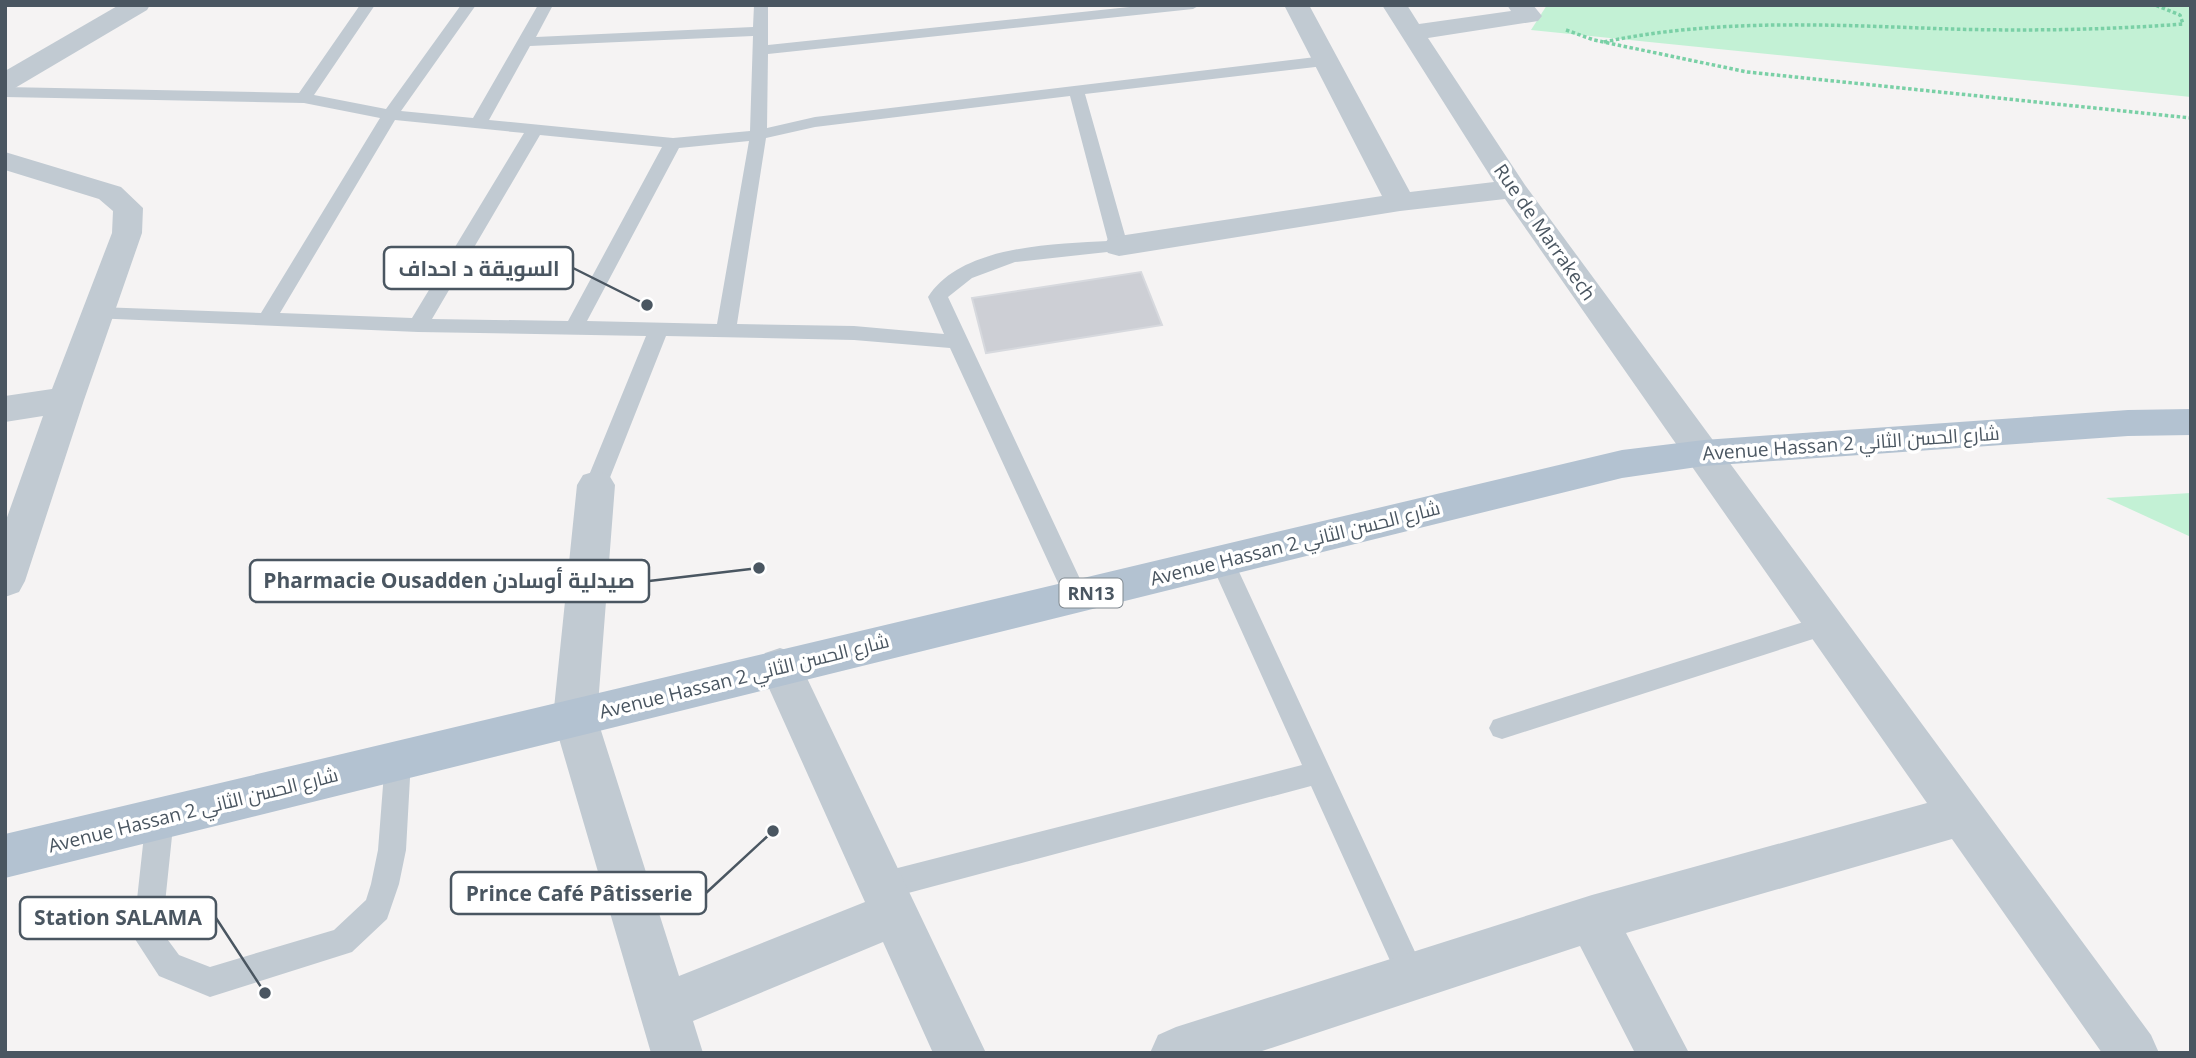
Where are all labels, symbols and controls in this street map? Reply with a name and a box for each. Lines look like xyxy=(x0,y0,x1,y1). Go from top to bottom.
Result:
street label: Rue de Marrakech xyxy=(1488,158,1602,306)
callout: السويقة د احداف xyxy=(384,247,573,289)
text: السويقة د احداف xyxy=(399,254,559,282)
street label: Avenue Hassan 2 شارع الحسن الثاني xyxy=(1702,420,2001,468)
street label: Avenue Hassan 2 شارع الحسن الثاني xyxy=(1147,494,1443,594)
callout: Pharmacie Ousadden صيدلية أوسادن xyxy=(250,560,649,602)
text: Pharmacie Ousadden صيدلية أوسادن xyxy=(263,566,635,594)
road number: RN13 xyxy=(1060,578,1122,608)
street label: Avenue Hassan 2 شارع الحسن الثاني xyxy=(596,627,892,727)
street label: Avenue Hassan 2 شارع الحسن الثاني xyxy=(45,761,341,861)
callout: Prince Café Pâtisserie xyxy=(451,872,706,914)
text: Prince Café Pâtisserie xyxy=(466,879,692,907)
callout: Station SALAMA xyxy=(20,897,216,939)
text: Station SALAMA xyxy=(34,903,202,931)

